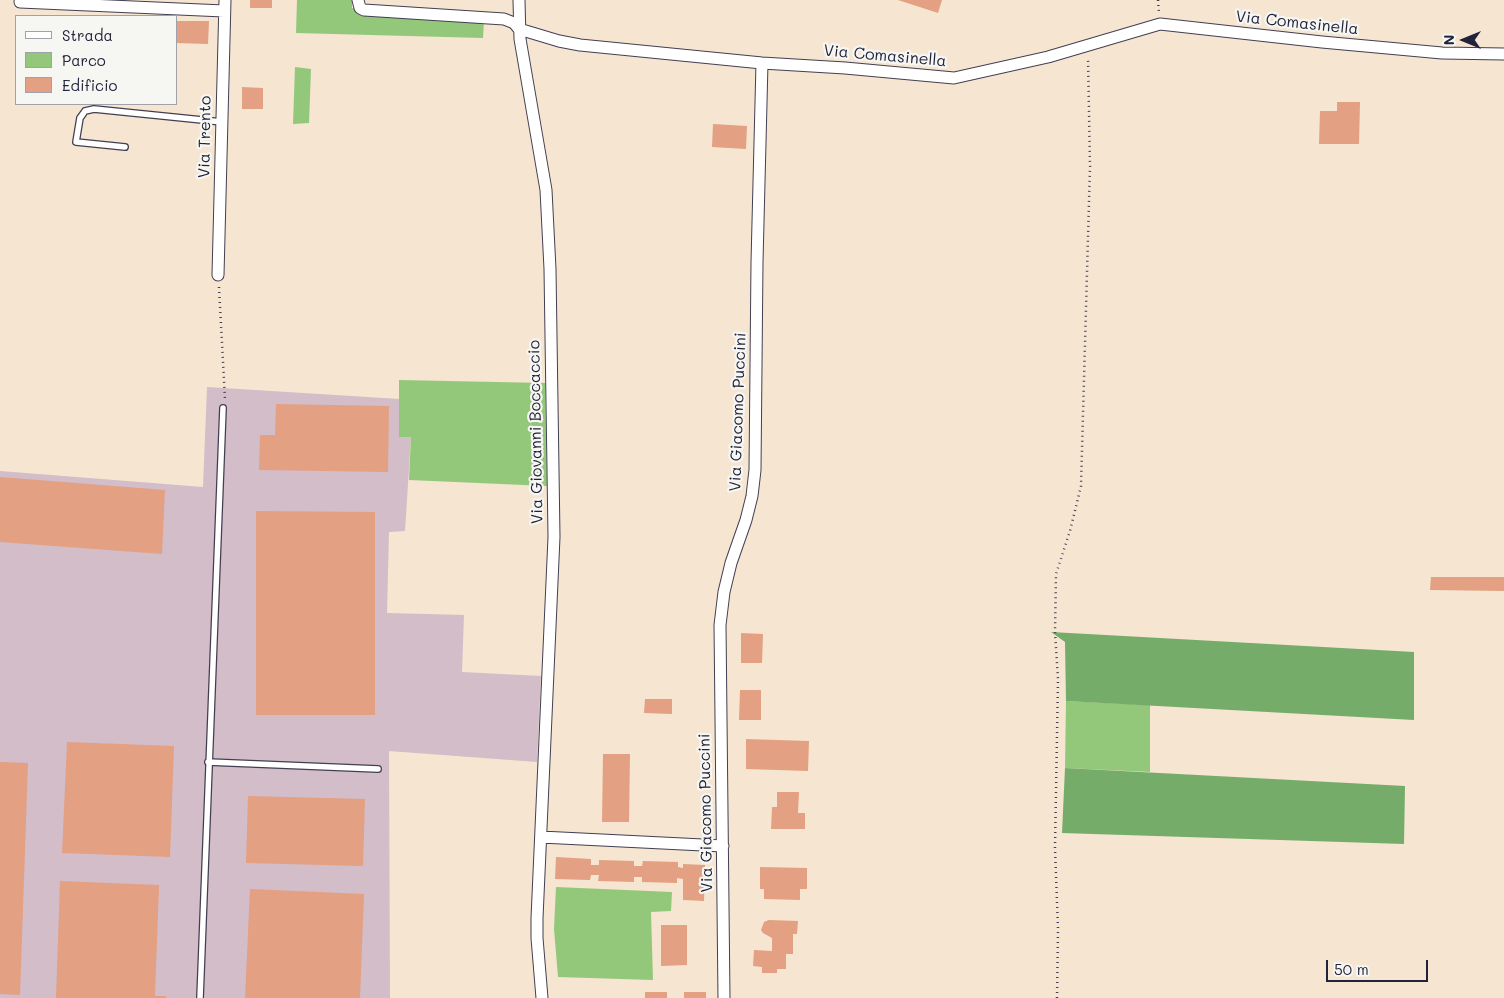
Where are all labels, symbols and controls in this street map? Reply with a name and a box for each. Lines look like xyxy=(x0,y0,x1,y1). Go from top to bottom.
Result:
street label: Via Comasinella xyxy=(1235,7,1359,39)
legend xyxy=(15,15,178,105)
north arrow xyxy=(1439,15,1489,65)
text: Strada xyxy=(62,25,113,45)
text: N xyxy=(1439,35,1458,45)
street label: Via Comasinella xyxy=(823,41,947,71)
text: Parco xyxy=(62,50,106,70)
text: Edificio xyxy=(62,75,117,95)
street label: Via Trento xyxy=(195,96,215,178)
street label: Via Giacomo Puccini xyxy=(726,332,750,492)
street label: Via Giovanni Boccaccio xyxy=(525,340,547,524)
street label: Via Giacomo Puccini xyxy=(695,733,717,893)
scale bar xyxy=(1329,950,1432,982)
text: 50 m xyxy=(1334,959,1369,979)

